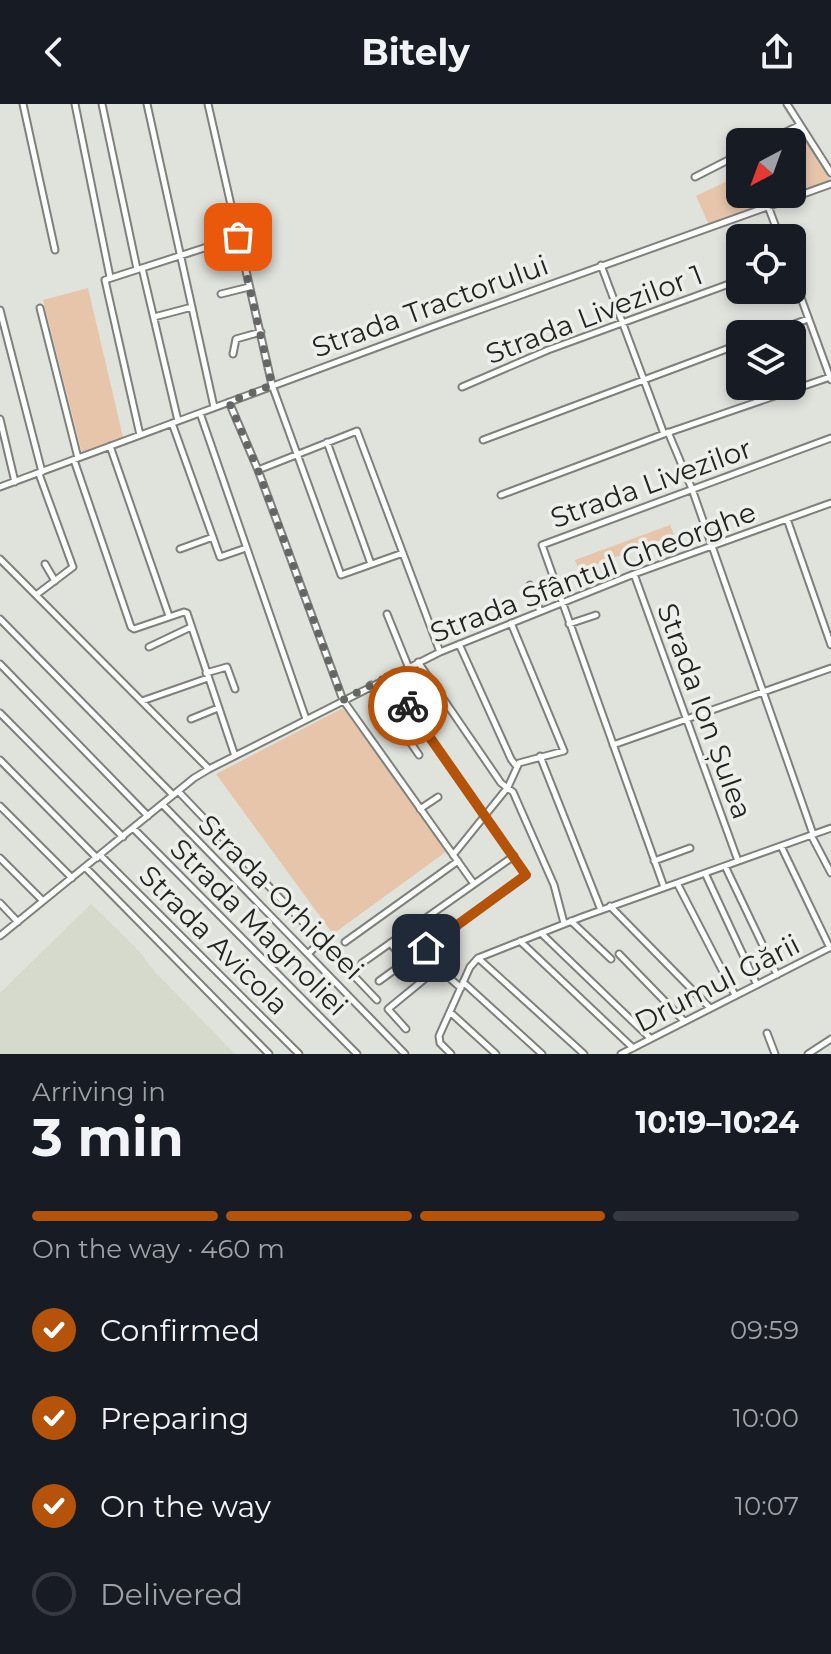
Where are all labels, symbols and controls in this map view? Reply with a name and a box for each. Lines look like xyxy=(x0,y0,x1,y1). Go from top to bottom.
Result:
icon: back xyxy=(32,30,76,74)
text: Bitely xyxy=(361,30,470,74)
icon: share xyxy=(755,30,799,74)
north arrow xyxy=(726,128,806,208)
map controls xyxy=(726,128,806,400)
pin xyxy=(204,203,272,271)
icon: bag xyxy=(216,215,260,259)
button: locate xyxy=(726,224,806,304)
street label: Strada Tractorului xyxy=(307,248,553,364)
street label: Strada Livezilor 1 xyxy=(481,257,707,371)
button: layers xyxy=(726,320,806,400)
street label: Strada Livezilor xyxy=(546,431,756,535)
street label: Strada Sfântul Gheorghe xyxy=(425,494,761,650)
street label: Strada Ion Șulea xyxy=(650,599,760,823)
courier xyxy=(368,666,448,746)
icon: bike xyxy=(386,684,430,728)
street label: Strada Orhideei xyxy=(191,807,371,987)
street label: Strada Magnoliei xyxy=(163,831,355,1023)
street label: Strada Avicola xyxy=(132,858,296,1022)
pin xyxy=(392,914,460,982)
icon: home xyxy=(404,926,448,970)
street label: Drumul Gării xyxy=(629,927,805,1039)
text: Arriving in xyxy=(32,1076,166,1108)
text: 10:19–10:24 xyxy=(636,1104,799,1141)
text: 3 min xyxy=(32,1106,184,1169)
text: On the way · 460 m xyxy=(32,1233,285,1265)
icon: check xyxy=(32,1308,76,1352)
text: Confirmed xyxy=(100,1312,260,1349)
text: 09:59 xyxy=(730,1314,799,1346)
icon: check xyxy=(32,1396,76,1440)
text: Preparing xyxy=(100,1400,249,1437)
text: 10:00 xyxy=(732,1402,799,1434)
icon: check xyxy=(32,1484,76,1528)
text: On the way xyxy=(100,1488,271,1525)
text: 10:07 xyxy=(735,1490,799,1522)
text: Delivered xyxy=(100,1576,243,1613)

